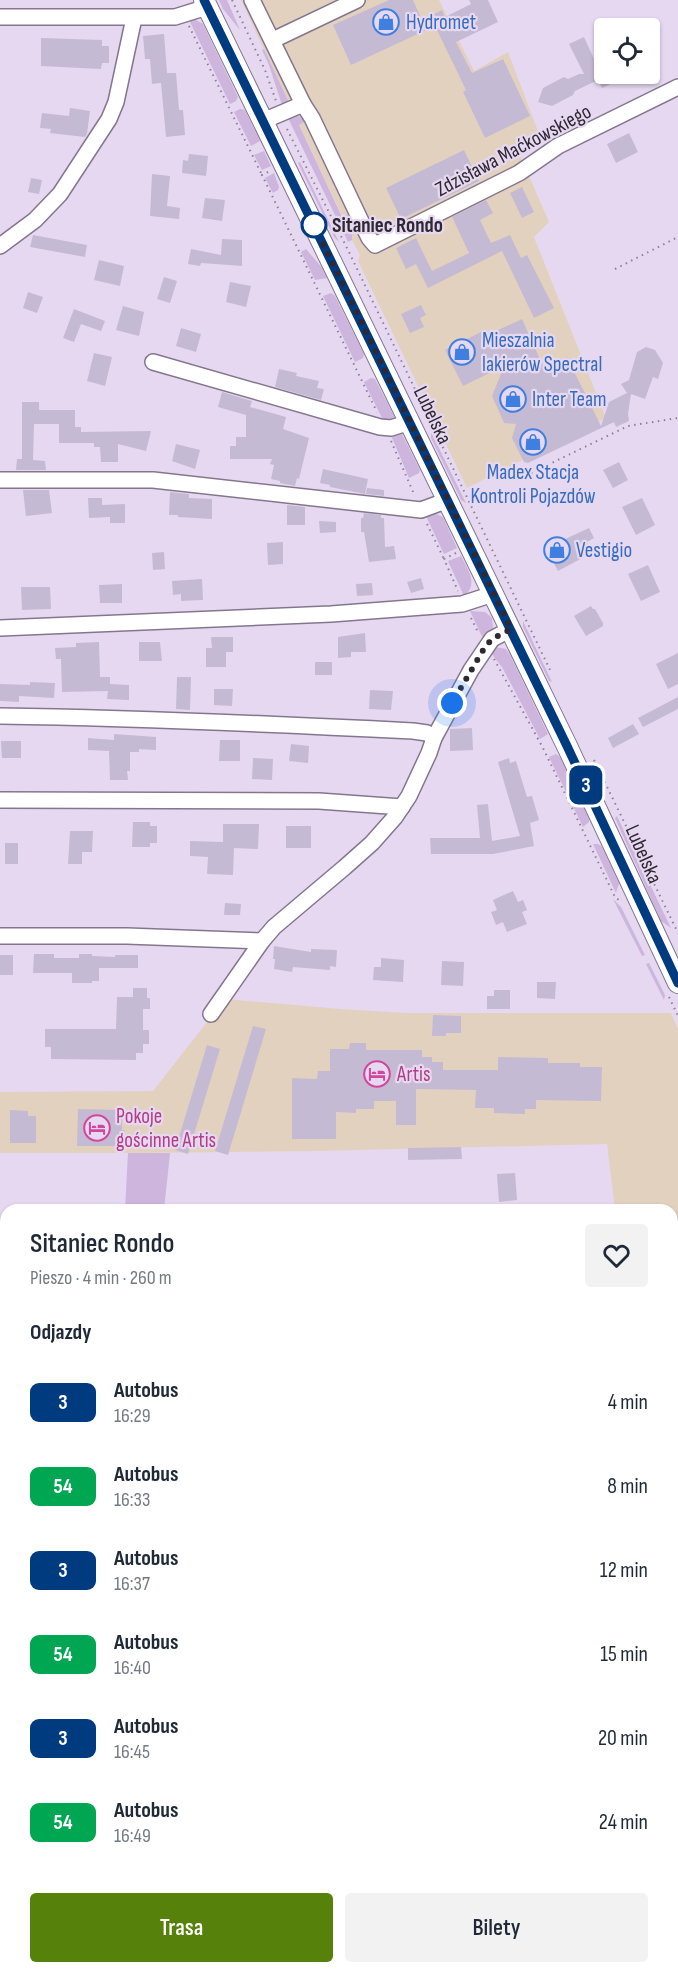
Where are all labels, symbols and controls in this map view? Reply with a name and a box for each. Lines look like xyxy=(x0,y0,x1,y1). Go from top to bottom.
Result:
shop icon: Hydromet xyxy=(371,7,401,37)
place label: Hydromet xyxy=(406,10,476,35)
map controls xyxy=(594,18,660,84)
button: locate xyxy=(594,18,660,84)
street label: Zdzisława Maćkowskiego xyxy=(431,99,595,202)
marker: Sitaniec Rondo xyxy=(301,212,327,238)
place label: Sitaniec Rondo xyxy=(332,213,443,238)
place label: Mieszalnia lakierów Spectral xyxy=(482,328,602,377)
shop icon: Mieszalnia lakierów Spectral xyxy=(447,337,477,367)
street label: Lubelska xyxy=(408,382,457,448)
shop icon: Inter Team xyxy=(498,384,528,414)
place label: Inter Team xyxy=(532,387,607,412)
shop icon: Madex Stacja Kontroli Pojazdów xyxy=(518,427,548,457)
place label: Madex Stacja Kontroli Pojazdów xyxy=(470,460,596,509)
shop icon: Vestigio xyxy=(542,535,572,565)
place label: Vestigio xyxy=(576,538,632,563)
your location xyxy=(437,688,467,718)
line badge: 3 xyxy=(566,766,606,804)
text: 3 xyxy=(581,773,591,798)
street label: Lubelska xyxy=(620,821,667,887)
hotel icon: Artis xyxy=(362,1059,392,1089)
place label: Artis xyxy=(396,1062,431,1087)
place label: Pokoje gościnne Artis xyxy=(116,1104,216,1153)
hotel icon: Pokoje gościnne Artis xyxy=(82,1113,112,1143)
button: heart xyxy=(585,1224,648,1287)
text: Sitaniec Rondo xyxy=(30,1227,175,1260)
text: Pieszo · 4 min · 260 m xyxy=(30,1266,172,1290)
text: Odjazdy xyxy=(30,1319,91,1346)
text: Autobus xyxy=(114,1377,178,1404)
text: 4 min xyxy=(608,1389,648,1416)
text: 3 xyxy=(58,1390,68,1415)
text: 16:29 xyxy=(114,1404,151,1428)
text: Autobus xyxy=(114,1461,178,1488)
text: 8 min xyxy=(607,1473,648,1500)
text: 54 xyxy=(53,1474,73,1499)
text: 16:33 xyxy=(114,1488,150,1512)
text: Autobus xyxy=(114,1545,178,1572)
text: 12 min xyxy=(600,1557,648,1584)
text: 3 xyxy=(58,1558,68,1583)
text: 16:37 xyxy=(114,1572,150,1596)
text: Autobus xyxy=(114,1629,178,1656)
text: 15 min xyxy=(600,1641,648,1668)
text: 54 xyxy=(53,1642,73,1667)
text: 16:40 xyxy=(114,1656,151,1680)
text: Autobus xyxy=(114,1713,178,1740)
text: 20 min xyxy=(598,1725,648,1752)
text: 3 xyxy=(58,1726,68,1751)
text: 16:45 xyxy=(114,1740,150,1764)
text: Autobus xyxy=(114,1797,178,1824)
text: 24 min xyxy=(599,1809,648,1836)
text: 54 xyxy=(53,1810,73,1835)
text: 16:49 xyxy=(114,1824,151,1848)
button: Trasa xyxy=(30,1893,333,1962)
button: Bilety xyxy=(345,1893,648,1962)

